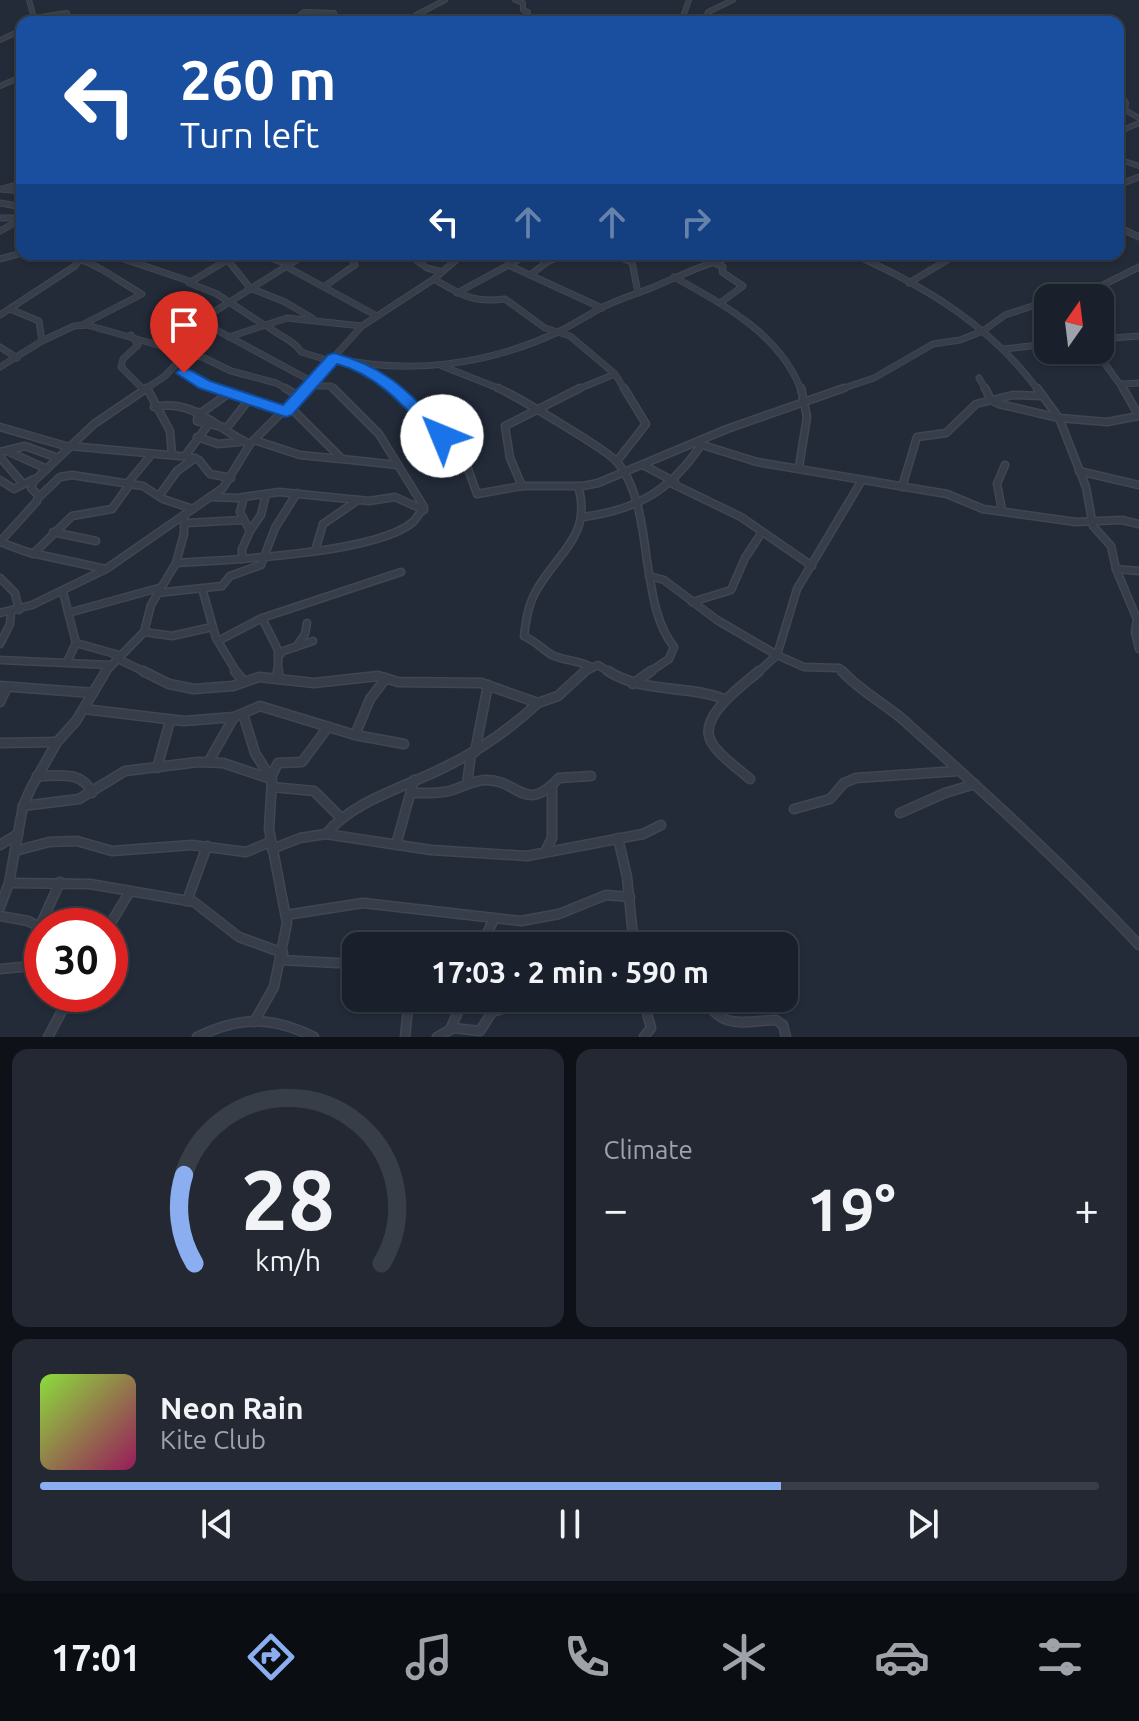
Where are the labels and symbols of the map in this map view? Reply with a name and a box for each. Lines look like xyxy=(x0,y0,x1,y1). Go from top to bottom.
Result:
north arrow xyxy=(1034,284,1114,364)
pin xyxy=(150,291,218,373)
position arrow xyxy=(400,394,484,478)
speed limit sign: 30 xyxy=(24,908,128,1012)

